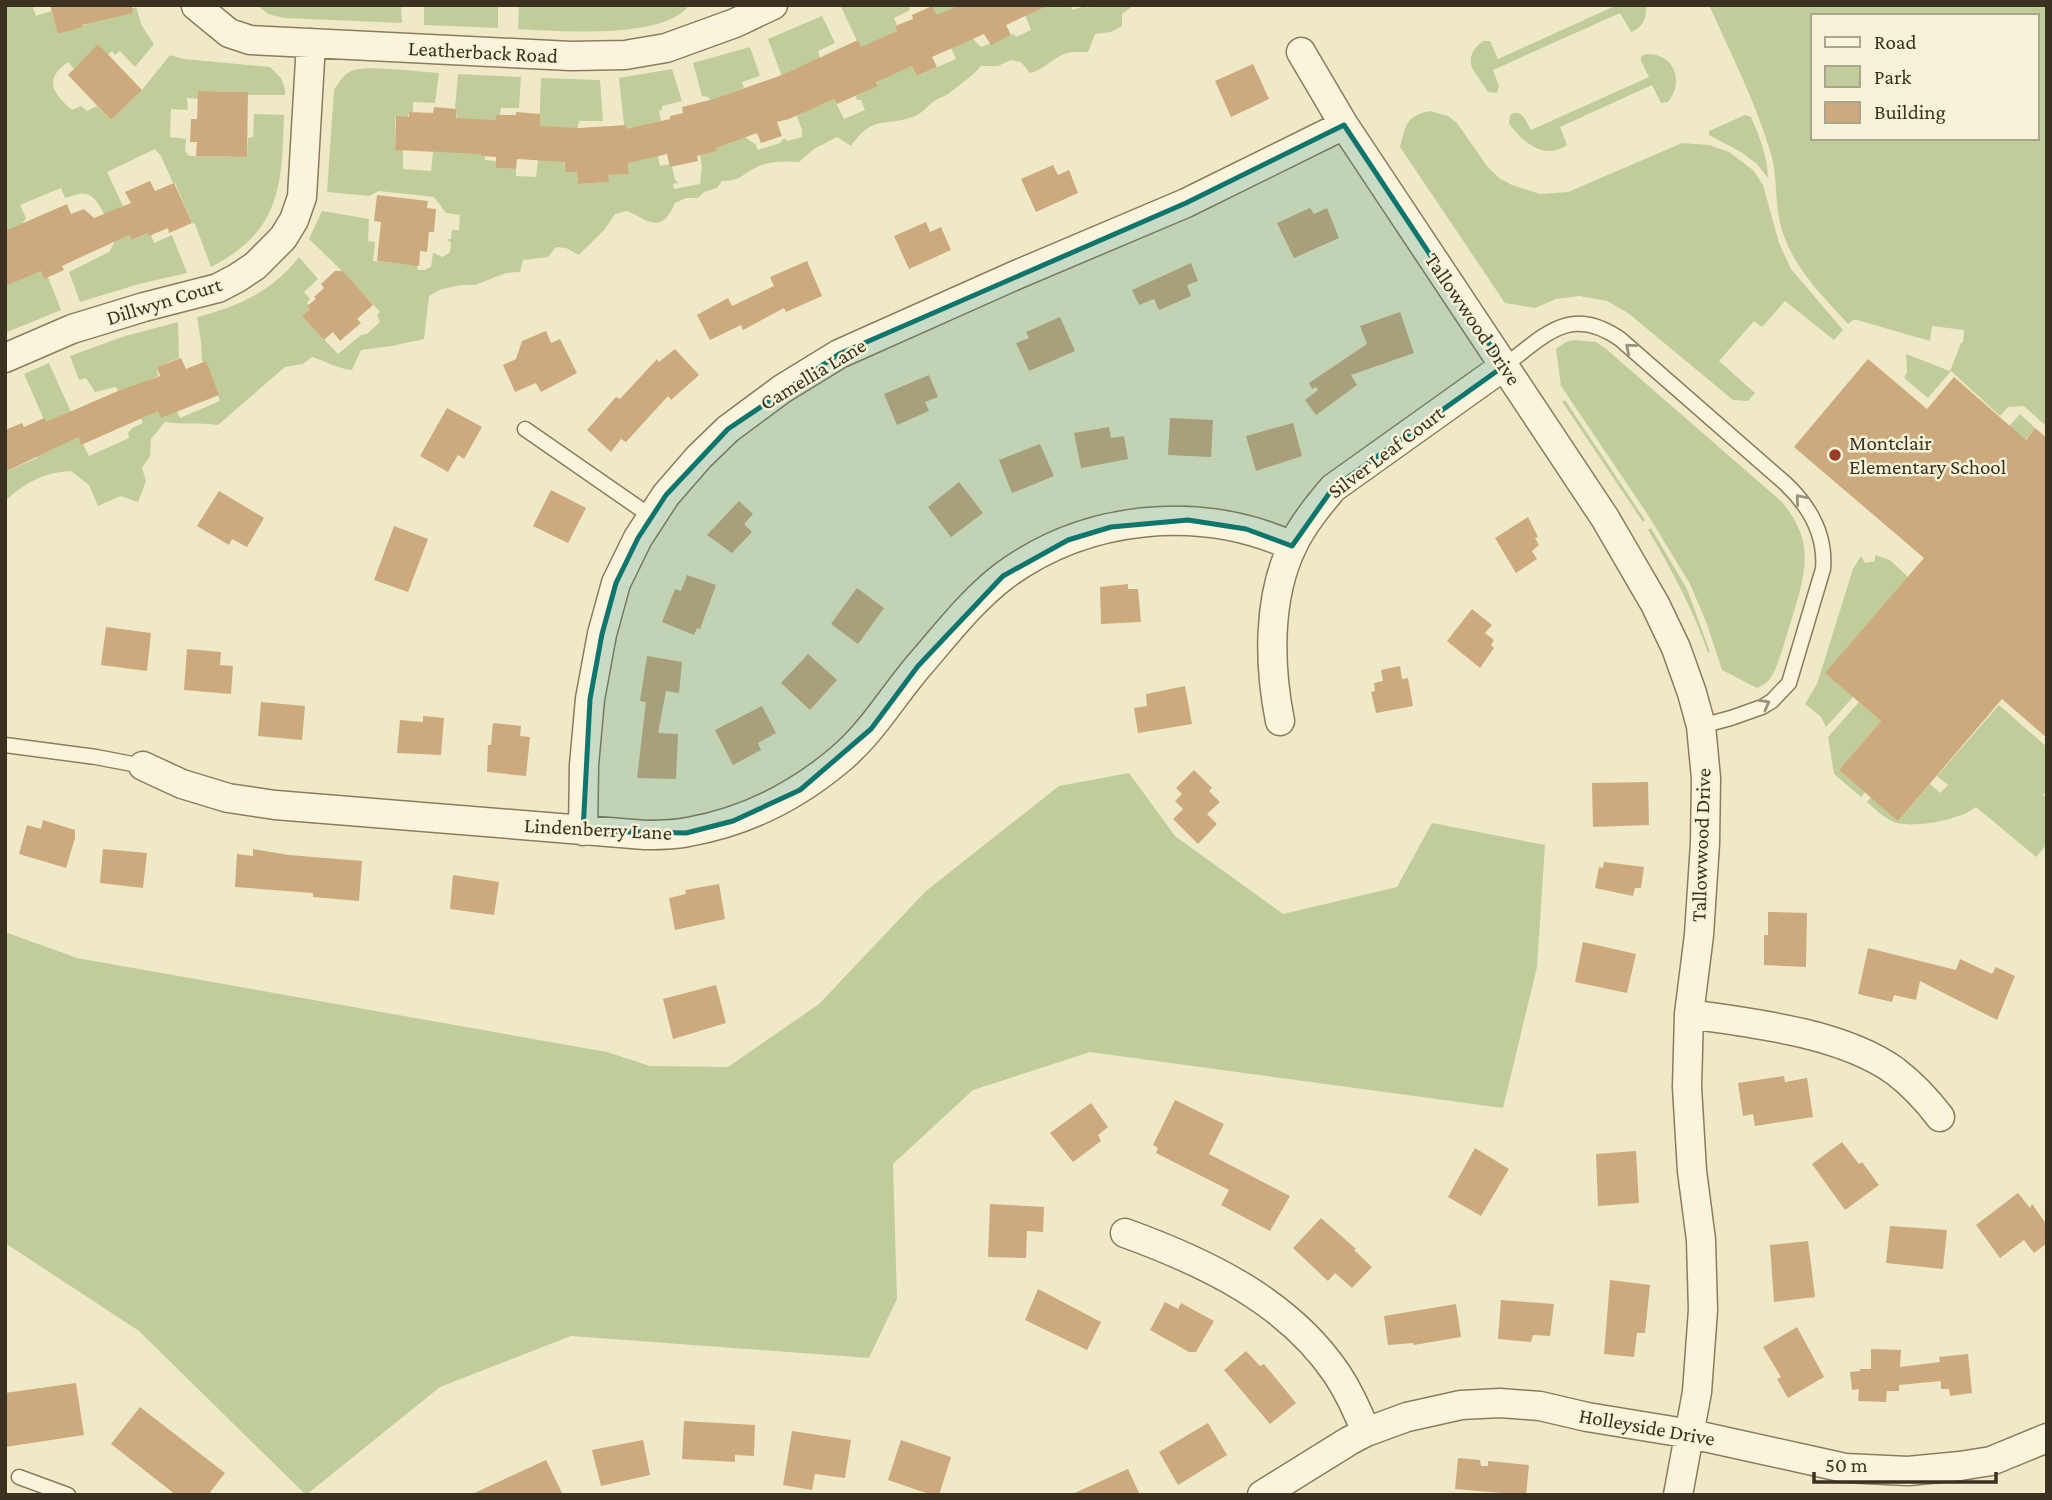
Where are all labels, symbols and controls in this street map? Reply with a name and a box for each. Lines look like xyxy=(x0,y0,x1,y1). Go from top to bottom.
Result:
legend xyxy=(1811,14,2038,140)
text: Road xyxy=(1874,30,1917,54)
street label: Leatherback Road xyxy=(408,36,558,68)
text: Park xyxy=(1874,65,1911,89)
text: Building xyxy=(1874,100,1946,124)
street label: Tallowwood Drive xyxy=(1420,248,1526,390)
street label: Dillwyn Court xyxy=(103,272,226,330)
street label: Camellia Lane xyxy=(756,333,870,415)
one-way arrow xyxy=(1625,344,1638,356)
street label: Silver Leaf Court xyxy=(1323,400,1449,503)
place label: Montclair Elementary School xyxy=(1849,431,2006,479)
marker: Montclair Elementary School xyxy=(1827,447,1843,463)
one-way arrow xyxy=(1796,494,1808,507)
one-way arrow xyxy=(1758,699,1770,712)
street label: Tallowwood Drive xyxy=(1686,768,1716,922)
street label: Lindenberry Lane xyxy=(523,813,673,845)
street label: Holleyside Drive xyxy=(1577,1403,1717,1451)
scale bar xyxy=(1814,1440,1996,1484)
text: 50 m xyxy=(1825,1453,1868,1477)

